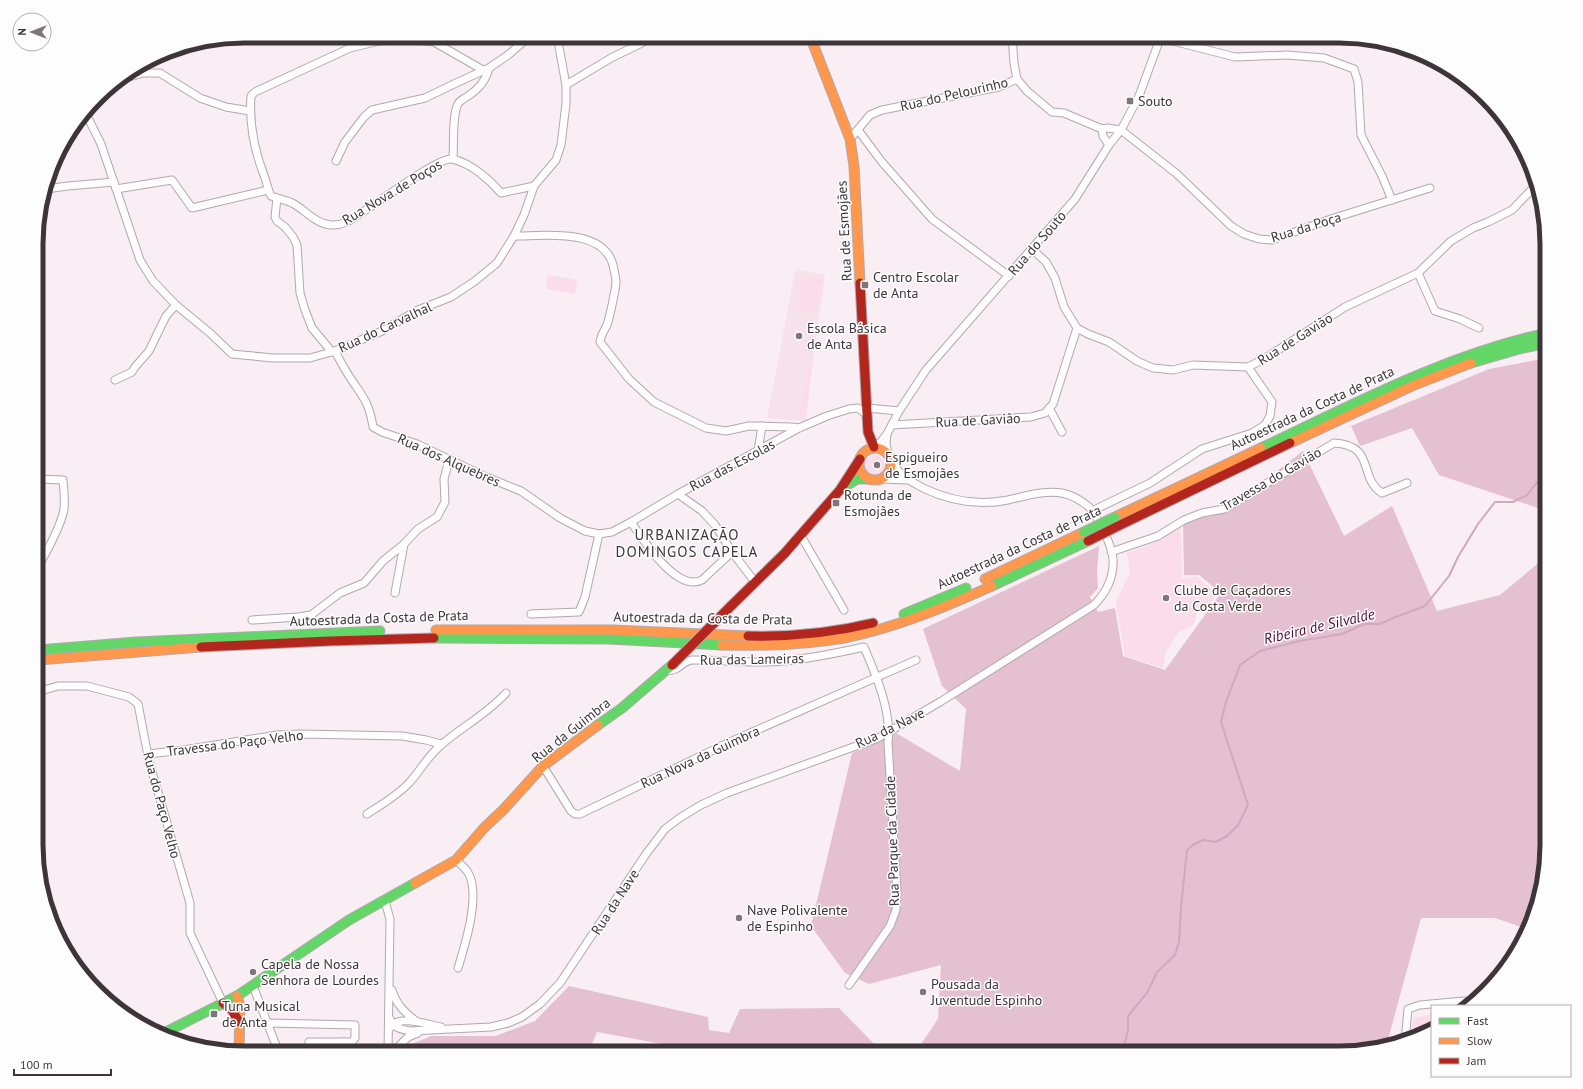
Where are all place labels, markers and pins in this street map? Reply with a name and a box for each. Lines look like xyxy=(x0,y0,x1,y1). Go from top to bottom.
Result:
place label: Souto xyxy=(1138,92,1173,110)
marker: Souto xyxy=(1125,96,1135,106)
place label: Centro Escolar de Anta xyxy=(873,268,959,302)
marker: Centro Escolar de Anta xyxy=(860,280,870,290)
place label: Escola Básica de Anta xyxy=(807,319,887,353)
marker: Escola Básica de Anta xyxy=(794,331,804,341)
place label: Espigueiro de Esmojães xyxy=(885,448,959,482)
marker: Espigueiro de Esmojães xyxy=(872,460,882,470)
place label: Rotunda de Esmojães xyxy=(844,486,912,520)
marker: Rotunda de Esmojães xyxy=(831,498,841,508)
place label: Clube de Caçadores da Costa Verde xyxy=(1174,581,1291,615)
marker: Clube de Caçadores da Costa Verde xyxy=(1161,593,1171,603)
place label: Nave Polivalente de Espinho xyxy=(747,901,848,935)
marker: Nave Polivalente de Espinho xyxy=(734,913,744,923)
place label: Capela de Nossa Senhora de Lourdes xyxy=(261,955,379,989)
marker: Capela de Nossa Senhora de Lourdes xyxy=(248,967,258,977)
place label: Pousada da Juventude Espinho xyxy=(930,975,1042,1009)
marker: Pousada da Juventude Espinho xyxy=(918,987,928,997)
place label: Tuna Musical de Anta xyxy=(222,997,300,1031)
marker: Tuna Musical de Anta xyxy=(209,1009,219,1019)

